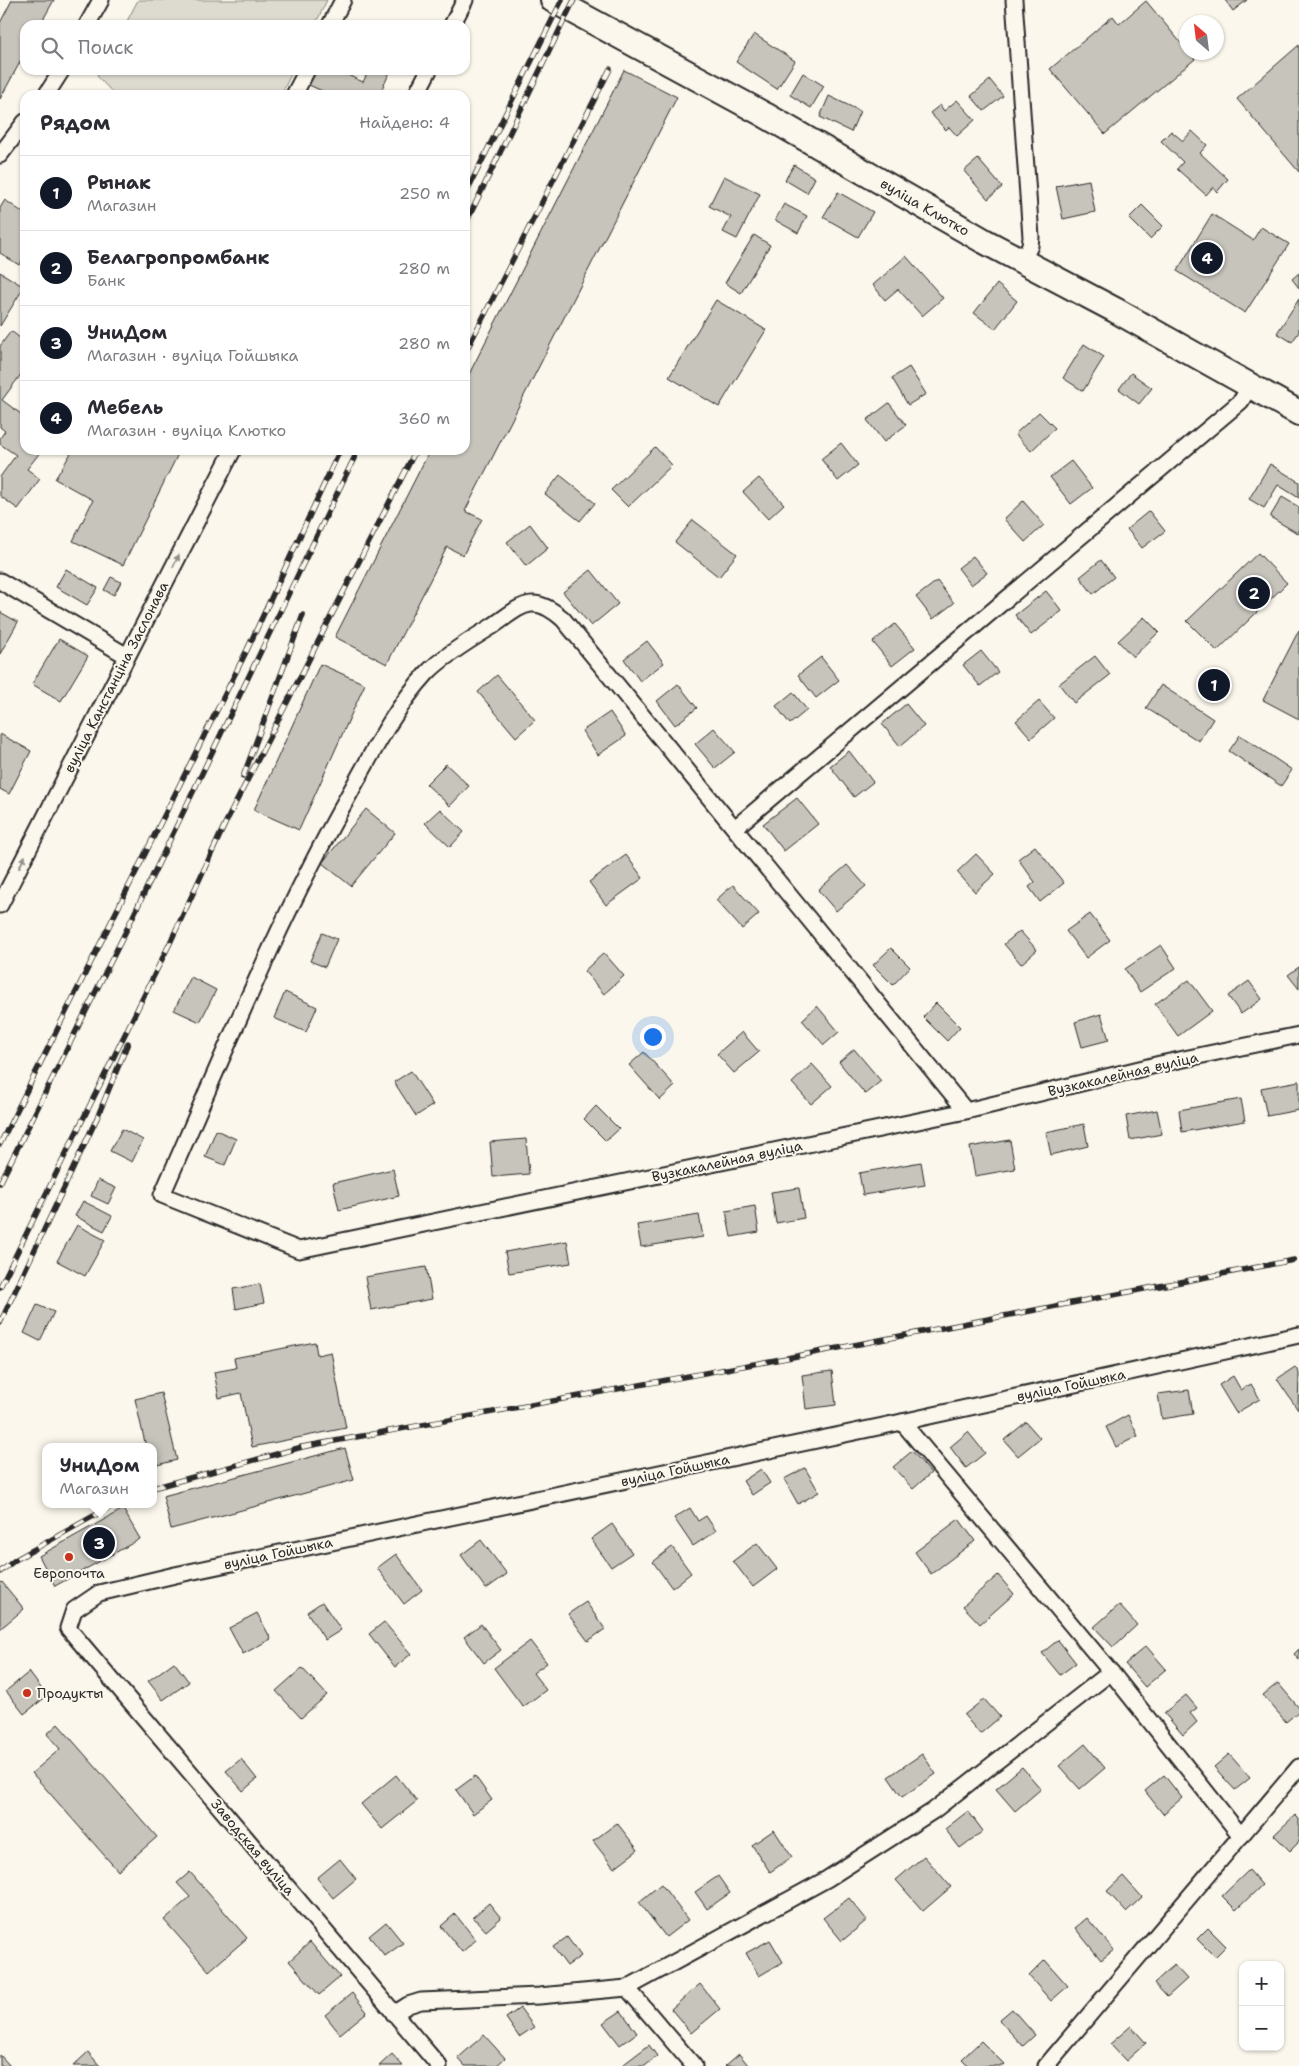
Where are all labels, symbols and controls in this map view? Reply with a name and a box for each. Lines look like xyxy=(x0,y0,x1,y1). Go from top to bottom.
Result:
north arrow xyxy=(1179,15,1224,60)
search box xyxy=(20,20,470,75)
icon: search xyxy=(38,34,66,62)
text: Поиск xyxy=(78,35,133,60)
text: Рядом xyxy=(40,109,110,137)
text: Найдено: 4 xyxy=(359,112,450,133)
text: Рынак xyxy=(87,170,151,195)
street label: вуліца Клютко xyxy=(877,174,973,240)
text: 1 xyxy=(52,183,60,204)
text: 250 m xyxy=(399,183,450,204)
text: Магазин xyxy=(87,195,156,216)
pin: 4 xyxy=(1191,239,1223,277)
text: Белагропромбанк xyxy=(87,245,269,270)
text: 2 xyxy=(50,258,62,279)
text: 280 m xyxy=(398,258,450,279)
text: Банк xyxy=(87,270,125,291)
text: УниДом xyxy=(87,320,167,345)
text: 3 xyxy=(50,333,62,354)
text: 280 m xyxy=(398,333,450,354)
text: Магазин · вуліца Гойшыка xyxy=(87,345,298,366)
text: Мебель xyxy=(87,395,163,420)
text: 4 xyxy=(50,408,62,429)
text: 360 m xyxy=(398,408,450,429)
text: Магазин · вуліца Клютко xyxy=(87,420,286,441)
one-way arrow xyxy=(172,554,180,568)
pin: 2 xyxy=(1238,574,1270,612)
street label: вуліца Канстанціна Заслонава xyxy=(60,578,172,776)
pin: 1 xyxy=(1198,666,1230,704)
one-way arrow xyxy=(18,854,26,869)
your location xyxy=(640,1024,666,1050)
street label: Вузкакалейная вуліца xyxy=(1046,1048,1200,1100)
street label: Вузкакалейная вуліца xyxy=(650,1136,804,1186)
street label: вуліца Гойшыка xyxy=(1015,1365,1127,1405)
popup xyxy=(42,1443,157,1508)
street label: вуліца Гойшыка xyxy=(619,1450,731,1490)
text: УниДом xyxy=(60,1453,139,1478)
text: Магазин xyxy=(60,1478,129,1499)
pin: 3 xyxy=(83,1524,115,1562)
street label: вуліца Гойшыка xyxy=(222,1533,334,1573)
marker: Европочта xyxy=(63,1551,75,1563)
place label: Европочта xyxy=(33,1564,105,1582)
place label: Продукты xyxy=(37,1684,104,1702)
marker: Продукты xyxy=(21,1687,33,1699)
street label: Заводская вуліца xyxy=(207,1795,299,1899)
map controls xyxy=(1239,1961,1284,2051)
button: + xyxy=(1239,1961,1284,2006)
button: − xyxy=(1239,2006,1284,2051)

